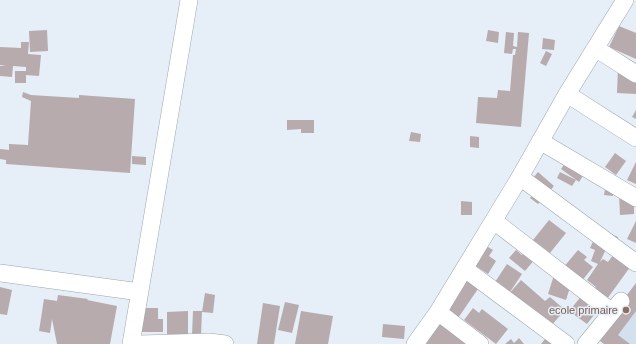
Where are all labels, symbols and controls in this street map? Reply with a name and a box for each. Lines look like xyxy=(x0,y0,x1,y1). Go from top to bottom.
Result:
place label: ecole primaire xyxy=(549,304,618,316)
marker: ecole primaire xyxy=(621,305,631,315)

